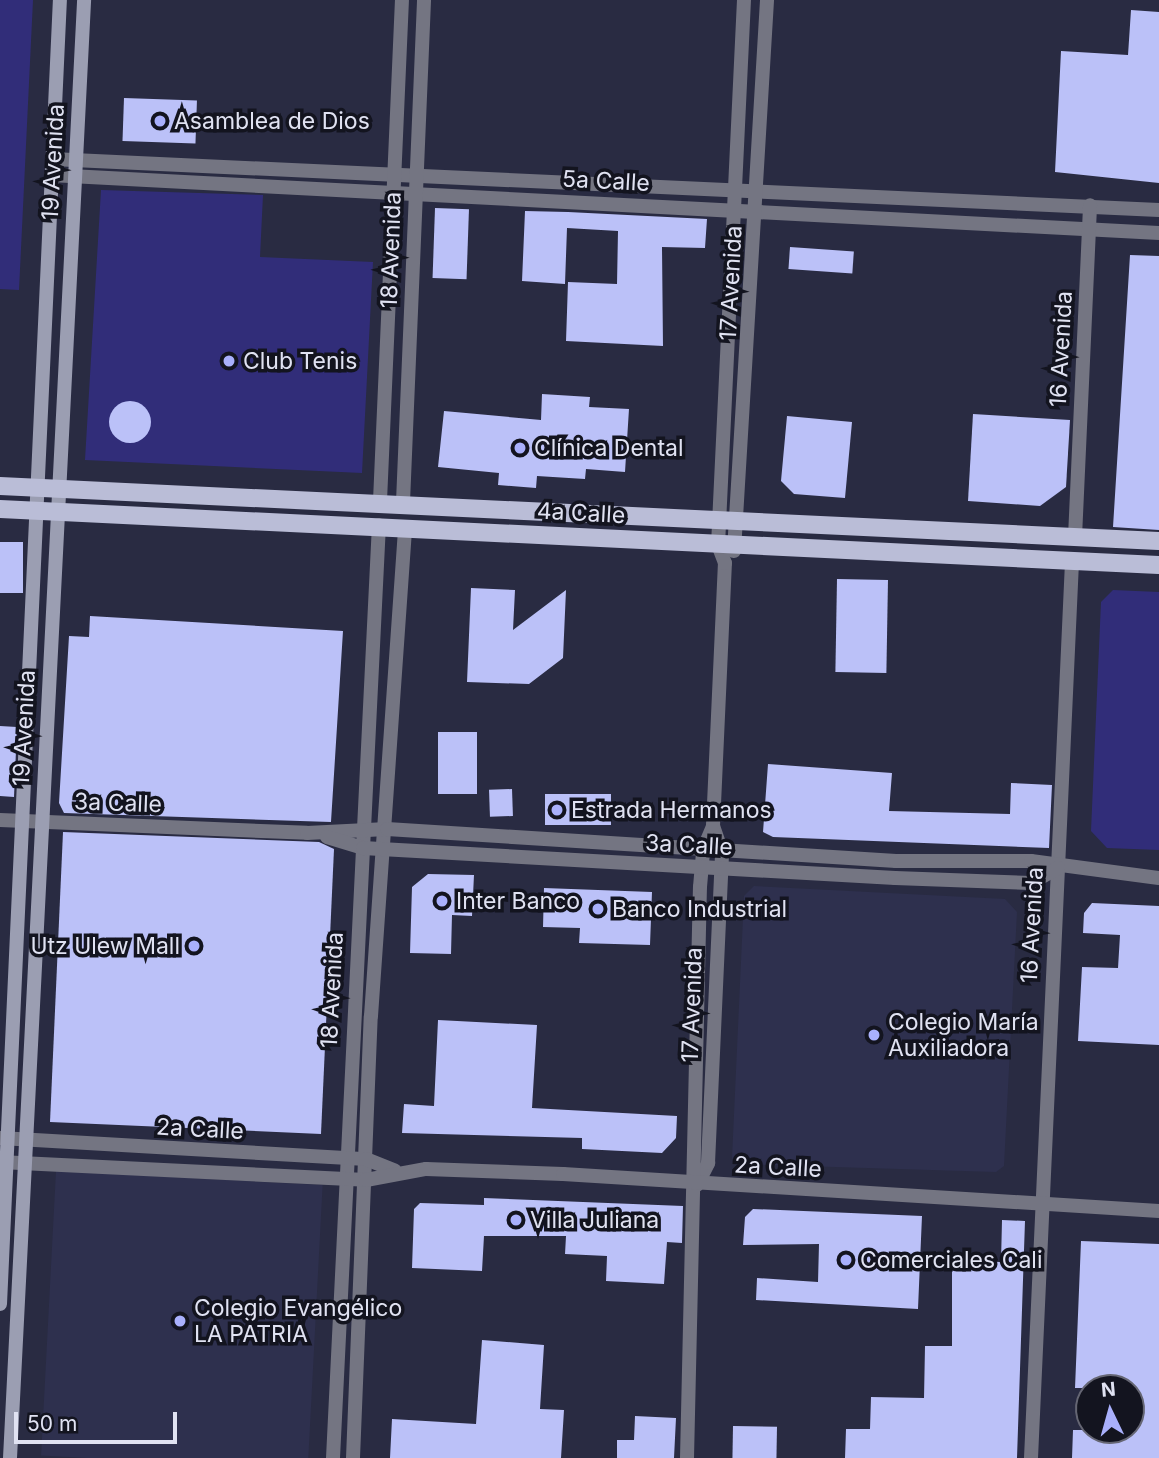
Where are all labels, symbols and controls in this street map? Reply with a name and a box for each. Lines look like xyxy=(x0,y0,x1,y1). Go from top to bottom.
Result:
street label: 19 Avenida xyxy=(36,103,70,221)
place label: Asamblea de Dios xyxy=(174,107,370,135)
marker: Asamblea de Dios xyxy=(152,113,168,129)
street label: 5a Calle xyxy=(562,165,650,197)
street label: 18 Avenida xyxy=(375,191,407,309)
street label: 17 Avenida xyxy=(714,225,748,341)
street label: 16 Avenida xyxy=(1044,290,1078,408)
place label: Club Tenis xyxy=(243,347,357,375)
marker: Club Tenis xyxy=(221,353,237,369)
place label: Clínica Dental xyxy=(534,434,684,462)
marker: Clínica Dental xyxy=(512,440,528,456)
street label: 4a Calle xyxy=(536,497,626,529)
street label: 19 Avenida xyxy=(7,669,41,787)
street label: 3a Calle xyxy=(74,788,162,818)
place label: Estrada Hermanos xyxy=(571,796,772,824)
marker: Estrada Hermanos xyxy=(549,802,565,818)
street label: 3a Calle xyxy=(644,829,734,861)
street label: 16 Avenida xyxy=(1015,866,1049,984)
place label: Inter Banco xyxy=(456,887,580,915)
marker: Inter Banco xyxy=(434,893,450,909)
place label: Banco Industrial xyxy=(612,895,787,923)
marker: Banco Industrial xyxy=(590,901,606,917)
street label: 18 Avenida xyxy=(315,931,349,1049)
place label: Utz Ulew Mall xyxy=(30,932,180,960)
marker: Utz Ulew Mall xyxy=(186,938,202,954)
street label: 17 Avenida xyxy=(676,947,708,1063)
place label: Colegio María Auxiliadora xyxy=(888,1008,1039,1062)
marker: Colegio María Auxiliadora xyxy=(866,1027,882,1043)
street label: 2a Calle xyxy=(155,1113,245,1145)
street label: 2a Calle xyxy=(733,1151,823,1183)
place label: Villa Juliana xyxy=(530,1206,659,1234)
marker: Villa Juliana xyxy=(508,1212,524,1228)
place label: Comerciales Cali xyxy=(860,1246,1042,1274)
marker: Comerciales Cali xyxy=(838,1252,854,1268)
place label: Colegio Evangélico LA PATRIA xyxy=(194,1294,402,1348)
marker: Colegio Evangélico LA PATRIA xyxy=(172,1313,188,1329)
north arrow xyxy=(1075,1374,1145,1444)
text: N xyxy=(1100,1377,1117,1402)
scale bar xyxy=(18,1398,180,1442)
text: 50 m xyxy=(27,1411,77,1436)

